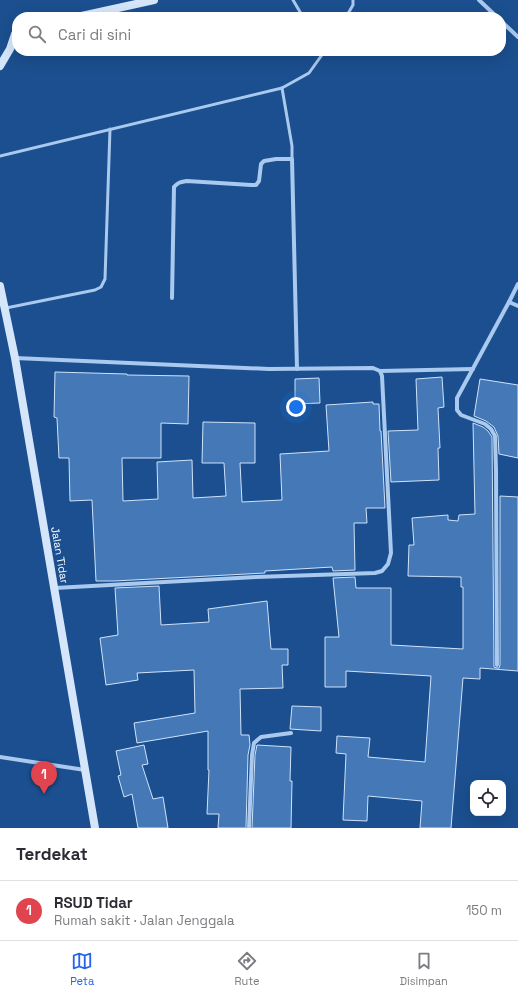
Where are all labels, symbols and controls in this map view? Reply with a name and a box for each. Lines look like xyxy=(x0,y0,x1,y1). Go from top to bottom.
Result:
search box xyxy=(12,12,506,56)
icon: search xyxy=(26,23,48,45)
text: Cari di sini xyxy=(58,25,131,44)
your location xyxy=(286,397,306,417)
street label: Jalan Tidar xyxy=(48,525,72,585)
pin: 1 xyxy=(31,761,57,794)
map controls xyxy=(470,780,506,816)
button: locate xyxy=(470,780,506,816)
text: Terdekat xyxy=(16,843,88,865)
text: RSUD Tidar xyxy=(54,893,133,912)
text: 1 xyxy=(26,902,32,919)
text: 150 m xyxy=(466,902,502,919)
text: Rumah sakit · Jalan Jenggala xyxy=(54,912,234,929)
tab: Peta xyxy=(70,950,94,988)
tab: Rute xyxy=(234,950,260,988)
tab: Disimpan xyxy=(400,950,448,988)

